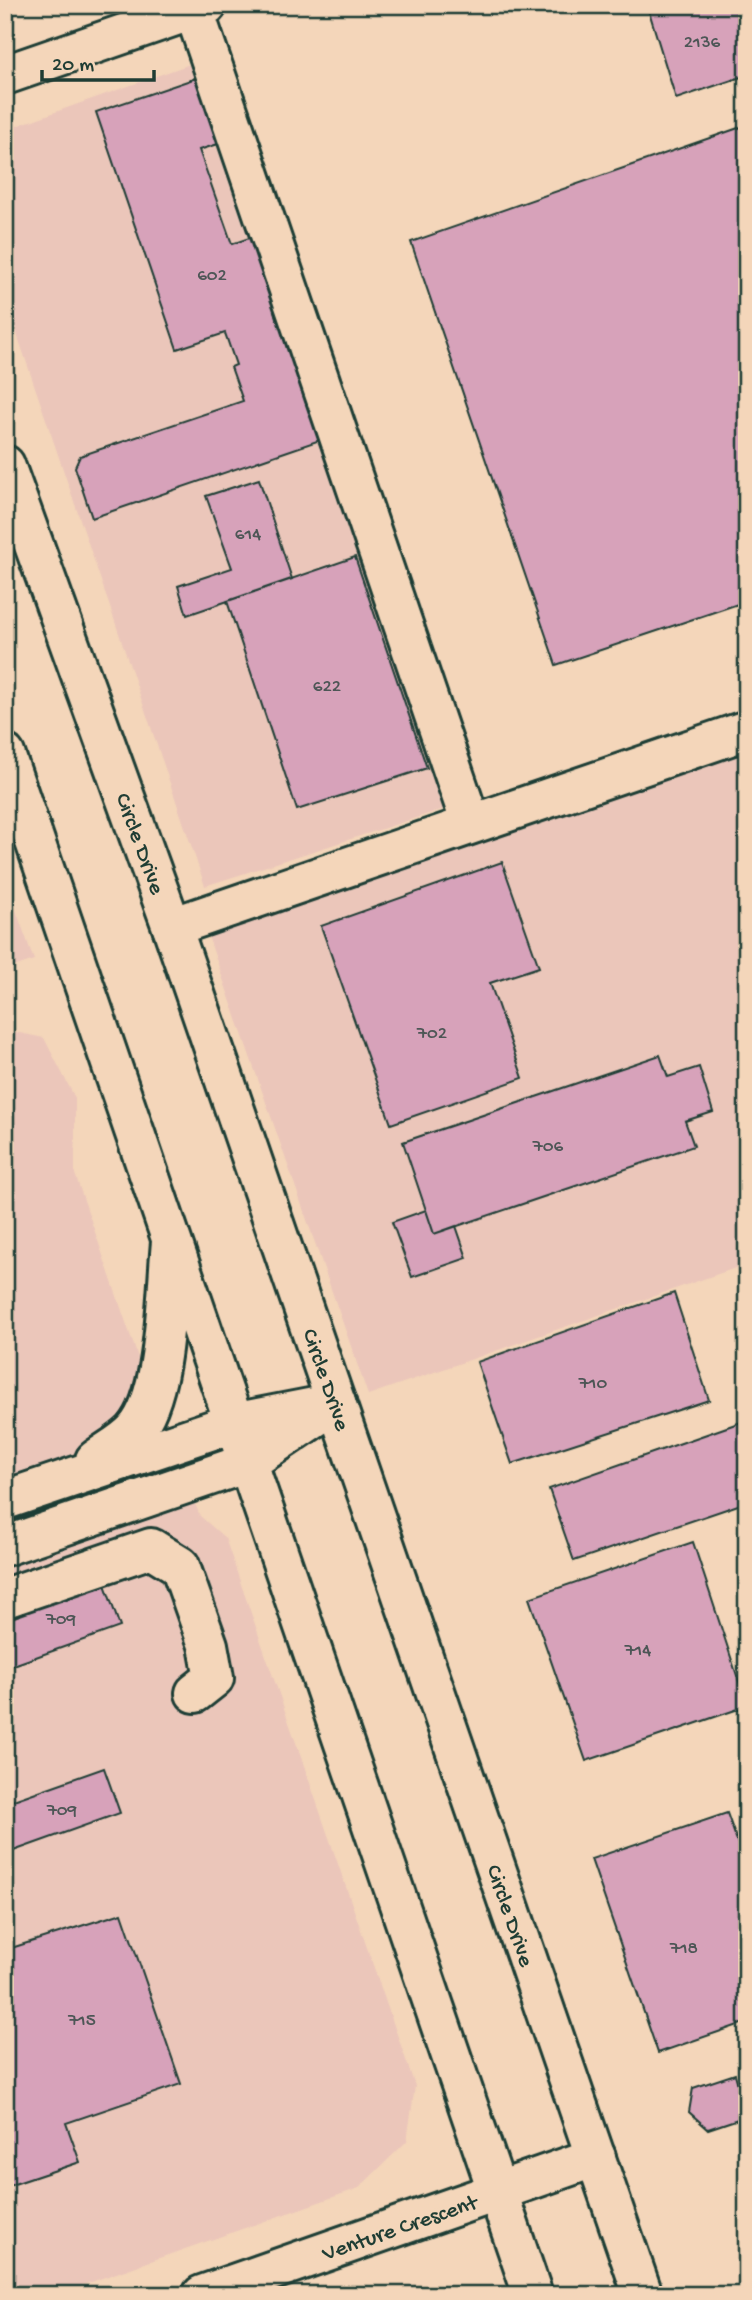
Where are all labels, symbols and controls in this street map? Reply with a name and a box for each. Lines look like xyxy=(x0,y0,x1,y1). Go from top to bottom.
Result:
house number: 2136 xyxy=(684,32,721,55)
scale bar xyxy=(42,38,154,82)
text: 20 m xyxy=(52,54,94,79)
house number: 602 xyxy=(197,265,227,288)
house number: 614 xyxy=(235,524,261,547)
house number: 622 xyxy=(313,676,341,699)
street label: Circle Drive xyxy=(108,790,170,900)
house number: 702 xyxy=(416,1023,447,1046)
house number: 706 xyxy=(532,1136,564,1159)
street label: Circle Drive xyxy=(295,1326,355,1436)
house number: 710 xyxy=(578,1373,607,1396)
house number: 709 xyxy=(45,1609,77,1632)
house number: 714 xyxy=(624,1640,651,1663)
house number: 709 xyxy=(46,1800,78,1823)
street label: Circle Drive xyxy=(479,1862,539,1972)
house number: 718 xyxy=(669,1938,698,1961)
house number: 715 xyxy=(67,2010,96,2033)
street label: Venture Crescent xyxy=(318,2190,483,2269)

